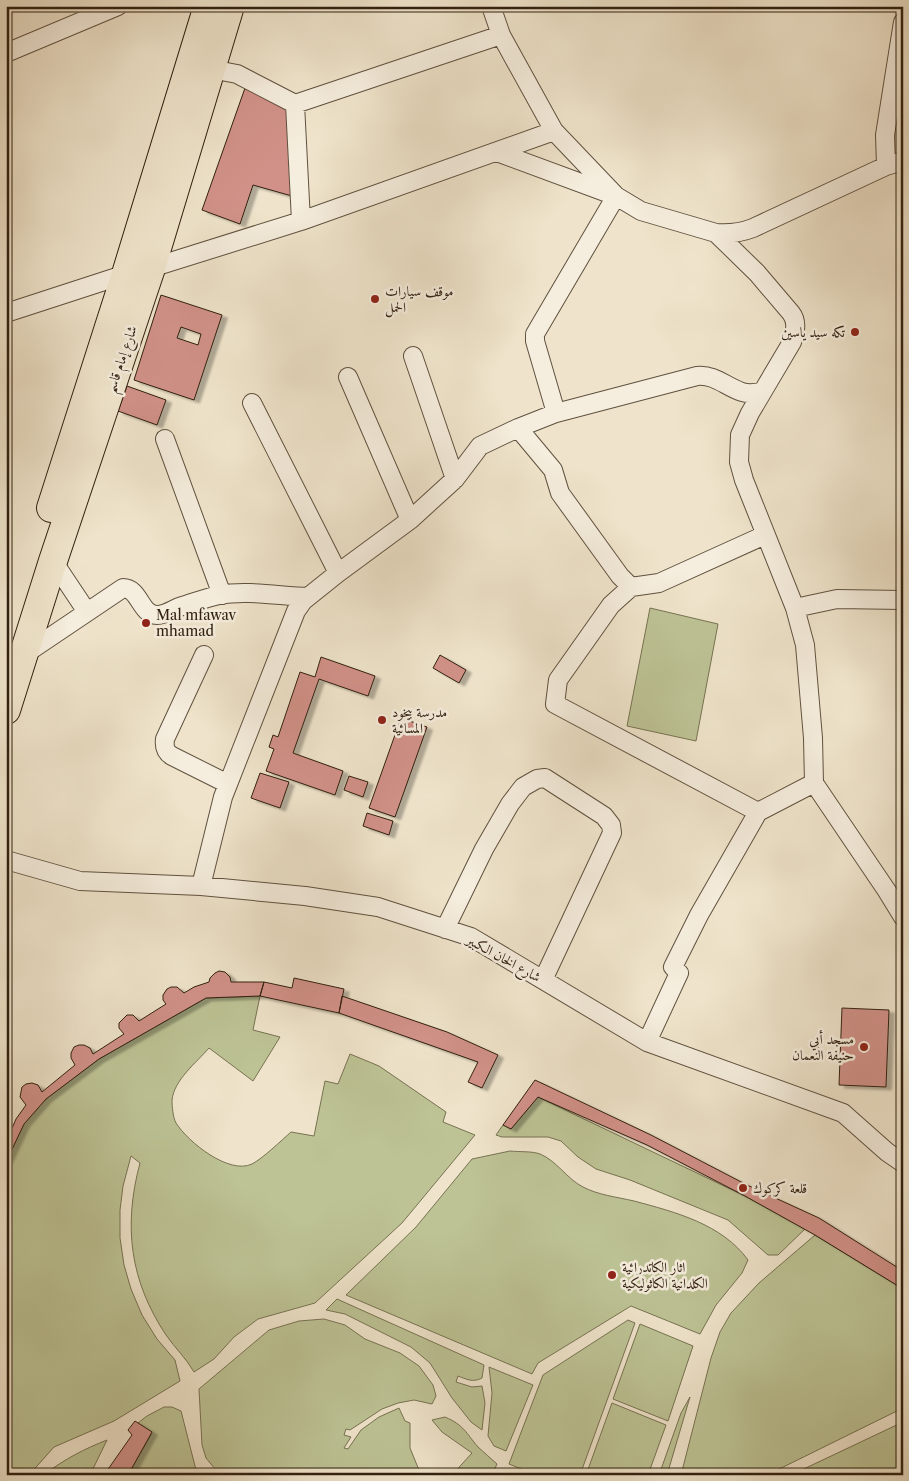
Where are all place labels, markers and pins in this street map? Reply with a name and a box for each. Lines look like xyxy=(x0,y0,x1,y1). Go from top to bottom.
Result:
place label: موقف سيارات الحمل xyxy=(385,282,453,318)
marker: موقف سيارات الحمل xyxy=(369,293,381,305)
place label: تكه سيد ياسين xyxy=(781,323,845,341)
marker: تكه سيد ياسين xyxy=(849,326,861,338)
place label: Mal mfawav mhamad xyxy=(156,606,237,640)
marker: Mal mfawav mhamad xyxy=(140,617,152,629)
place label: مدرسة بيخود المسائية xyxy=(392,703,447,737)
marker: مدرسة بيخود المسائية xyxy=(376,714,388,726)
place label: مسجد أبي حنيفة النعمان xyxy=(792,1029,854,1064)
marker: مسجد أبي حنيفة النعمان xyxy=(858,1041,870,1053)
place label: قلعة كركوك xyxy=(753,1179,807,1197)
marker: قلعة كركوك xyxy=(737,1182,749,1194)
place label: اثار الكاتدرائية الكلدانية الكاثوليكية xyxy=(622,1258,708,1292)
marker: اثار الكاتدرائية الكلدانية الكاثوليكية xyxy=(606,1269,618,1281)

